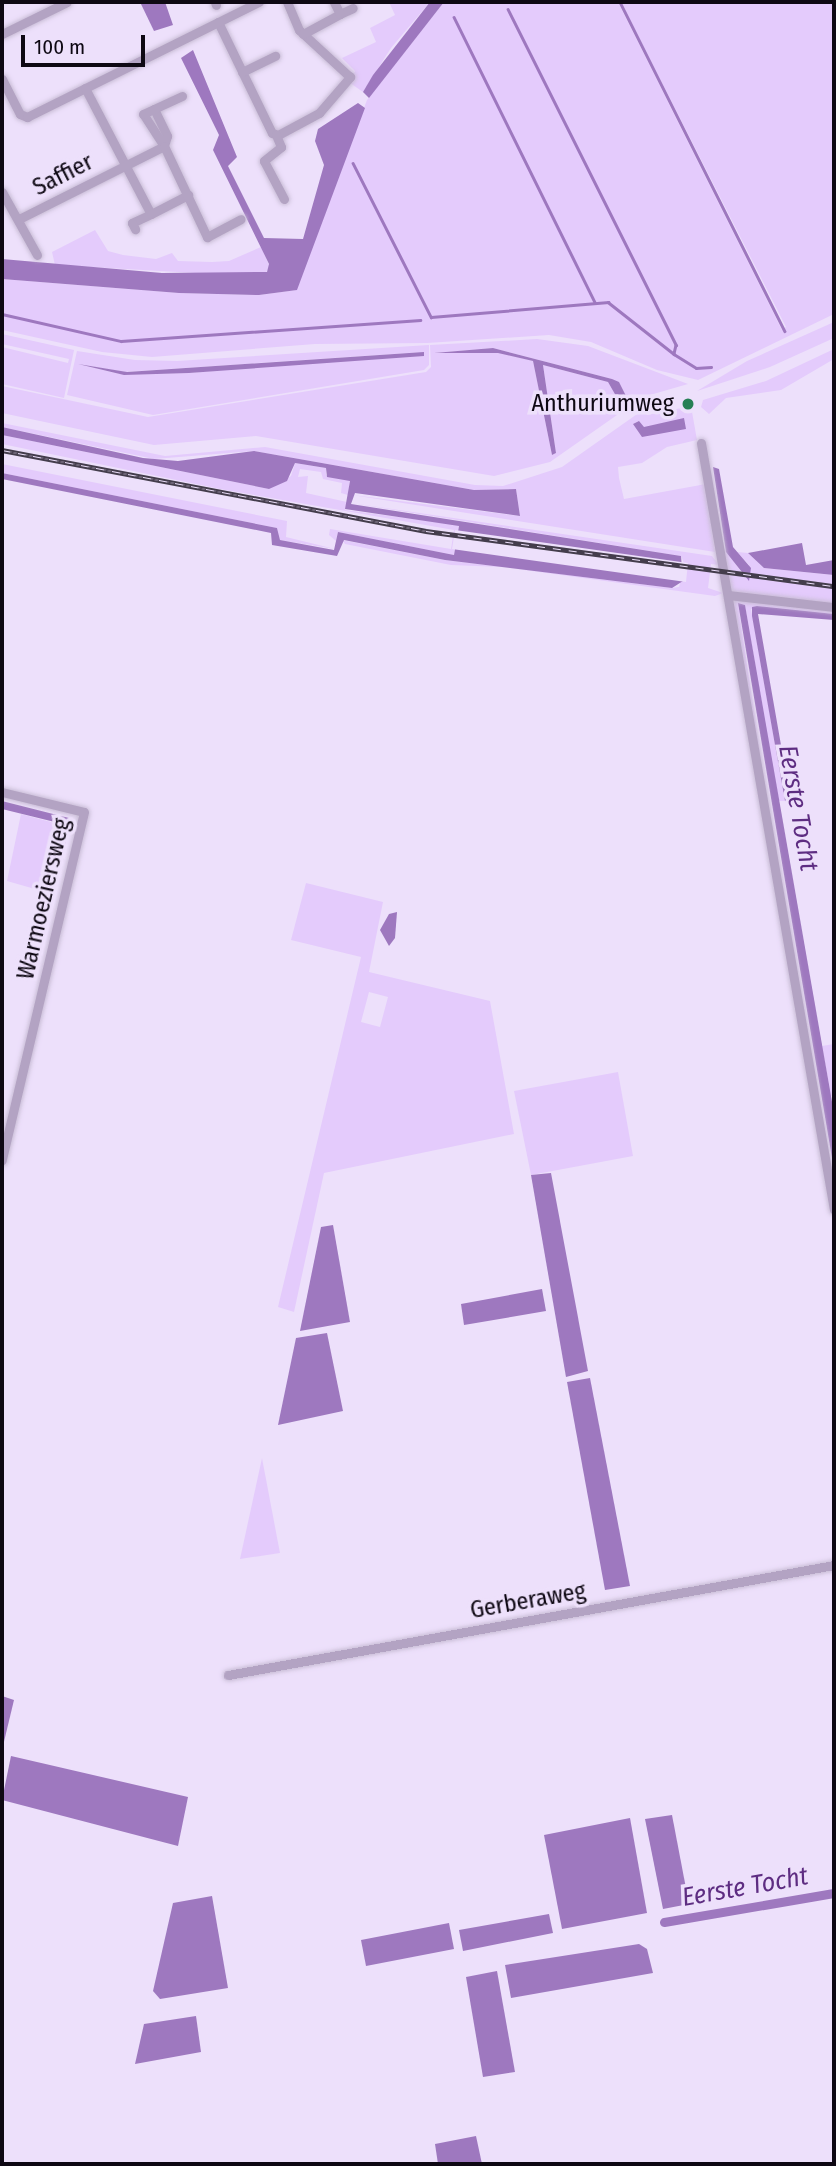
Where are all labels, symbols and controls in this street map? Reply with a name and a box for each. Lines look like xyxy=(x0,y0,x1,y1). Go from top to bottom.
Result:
scale bar xyxy=(24,21,149,65)
text: 100 m xyxy=(34,34,85,60)
street label: Saffier xyxy=(28,148,98,202)
place label: Anthuriumweg xyxy=(531,390,674,418)
marker: Anthuriumweg xyxy=(680,396,696,412)
water label: Eerste Tocht xyxy=(772,743,824,873)
street label: Warmoeziersweg xyxy=(11,816,77,982)
street label: Gerberaweg xyxy=(468,1577,588,1625)
water label: Eerste Tocht xyxy=(680,1861,810,1913)

